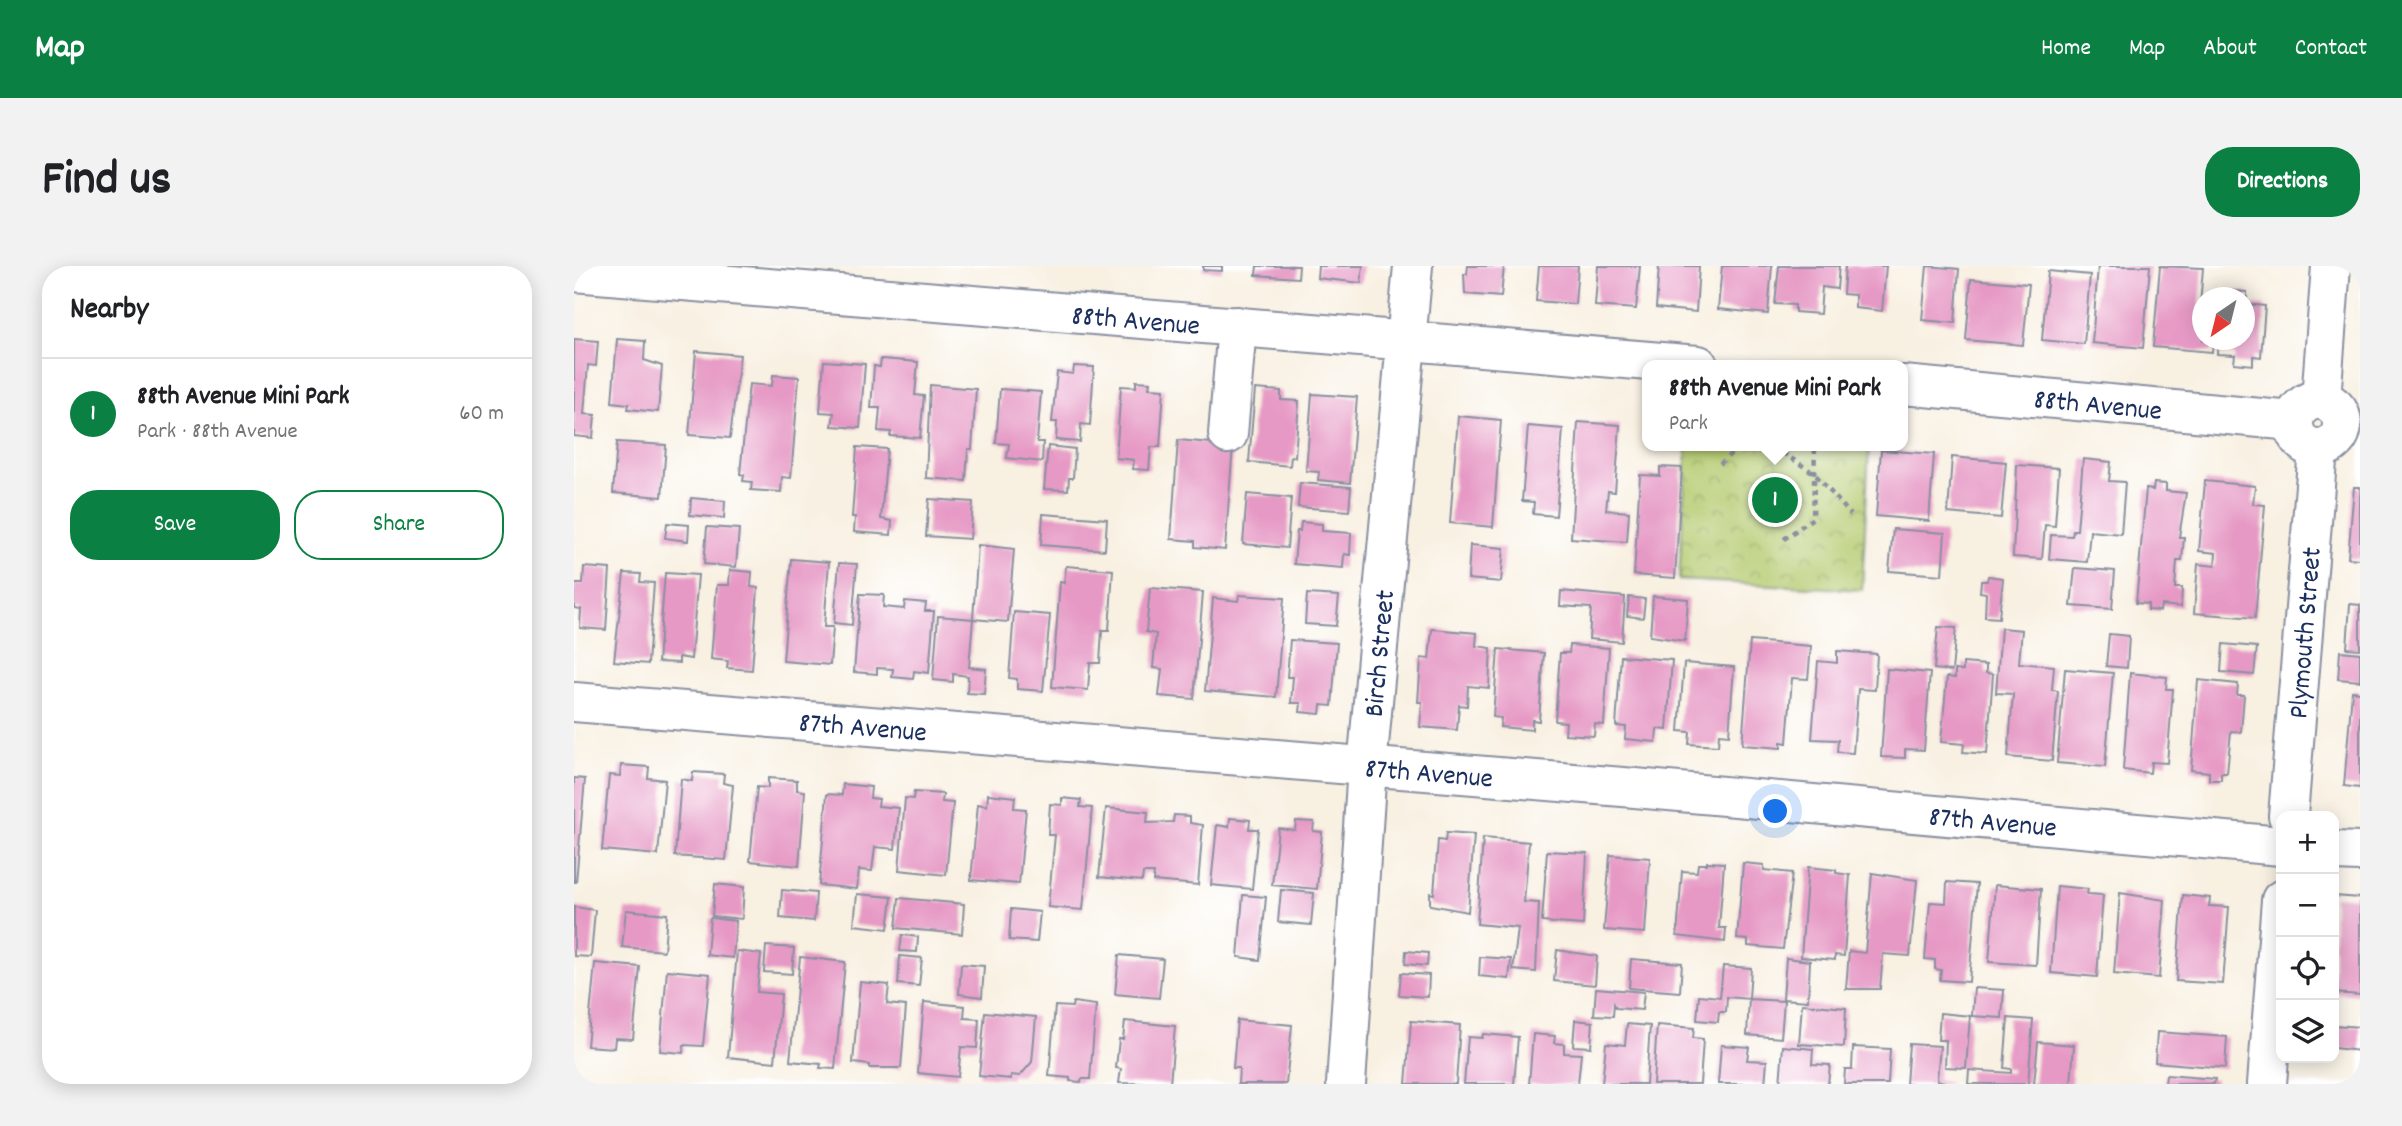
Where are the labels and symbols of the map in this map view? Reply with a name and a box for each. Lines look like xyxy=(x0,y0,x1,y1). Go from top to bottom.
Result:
north arrow xyxy=(2192,287,2255,350)
street label: 88th Avenue xyxy=(1070,298,1201,349)
street label: 88th Avenue xyxy=(2032,382,2164,434)
pin: 1 xyxy=(1752,474,1798,526)
street label: Plymouth Street xyxy=(2281,546,2335,720)
street label: Birch Street xyxy=(1357,588,1408,719)
street label: 87th Avenue xyxy=(797,705,928,756)
street label: 87th Avenue xyxy=(1363,751,1494,801)
your location xyxy=(1758,794,1792,828)
street label: 87th Avenue xyxy=(1927,799,2058,851)

